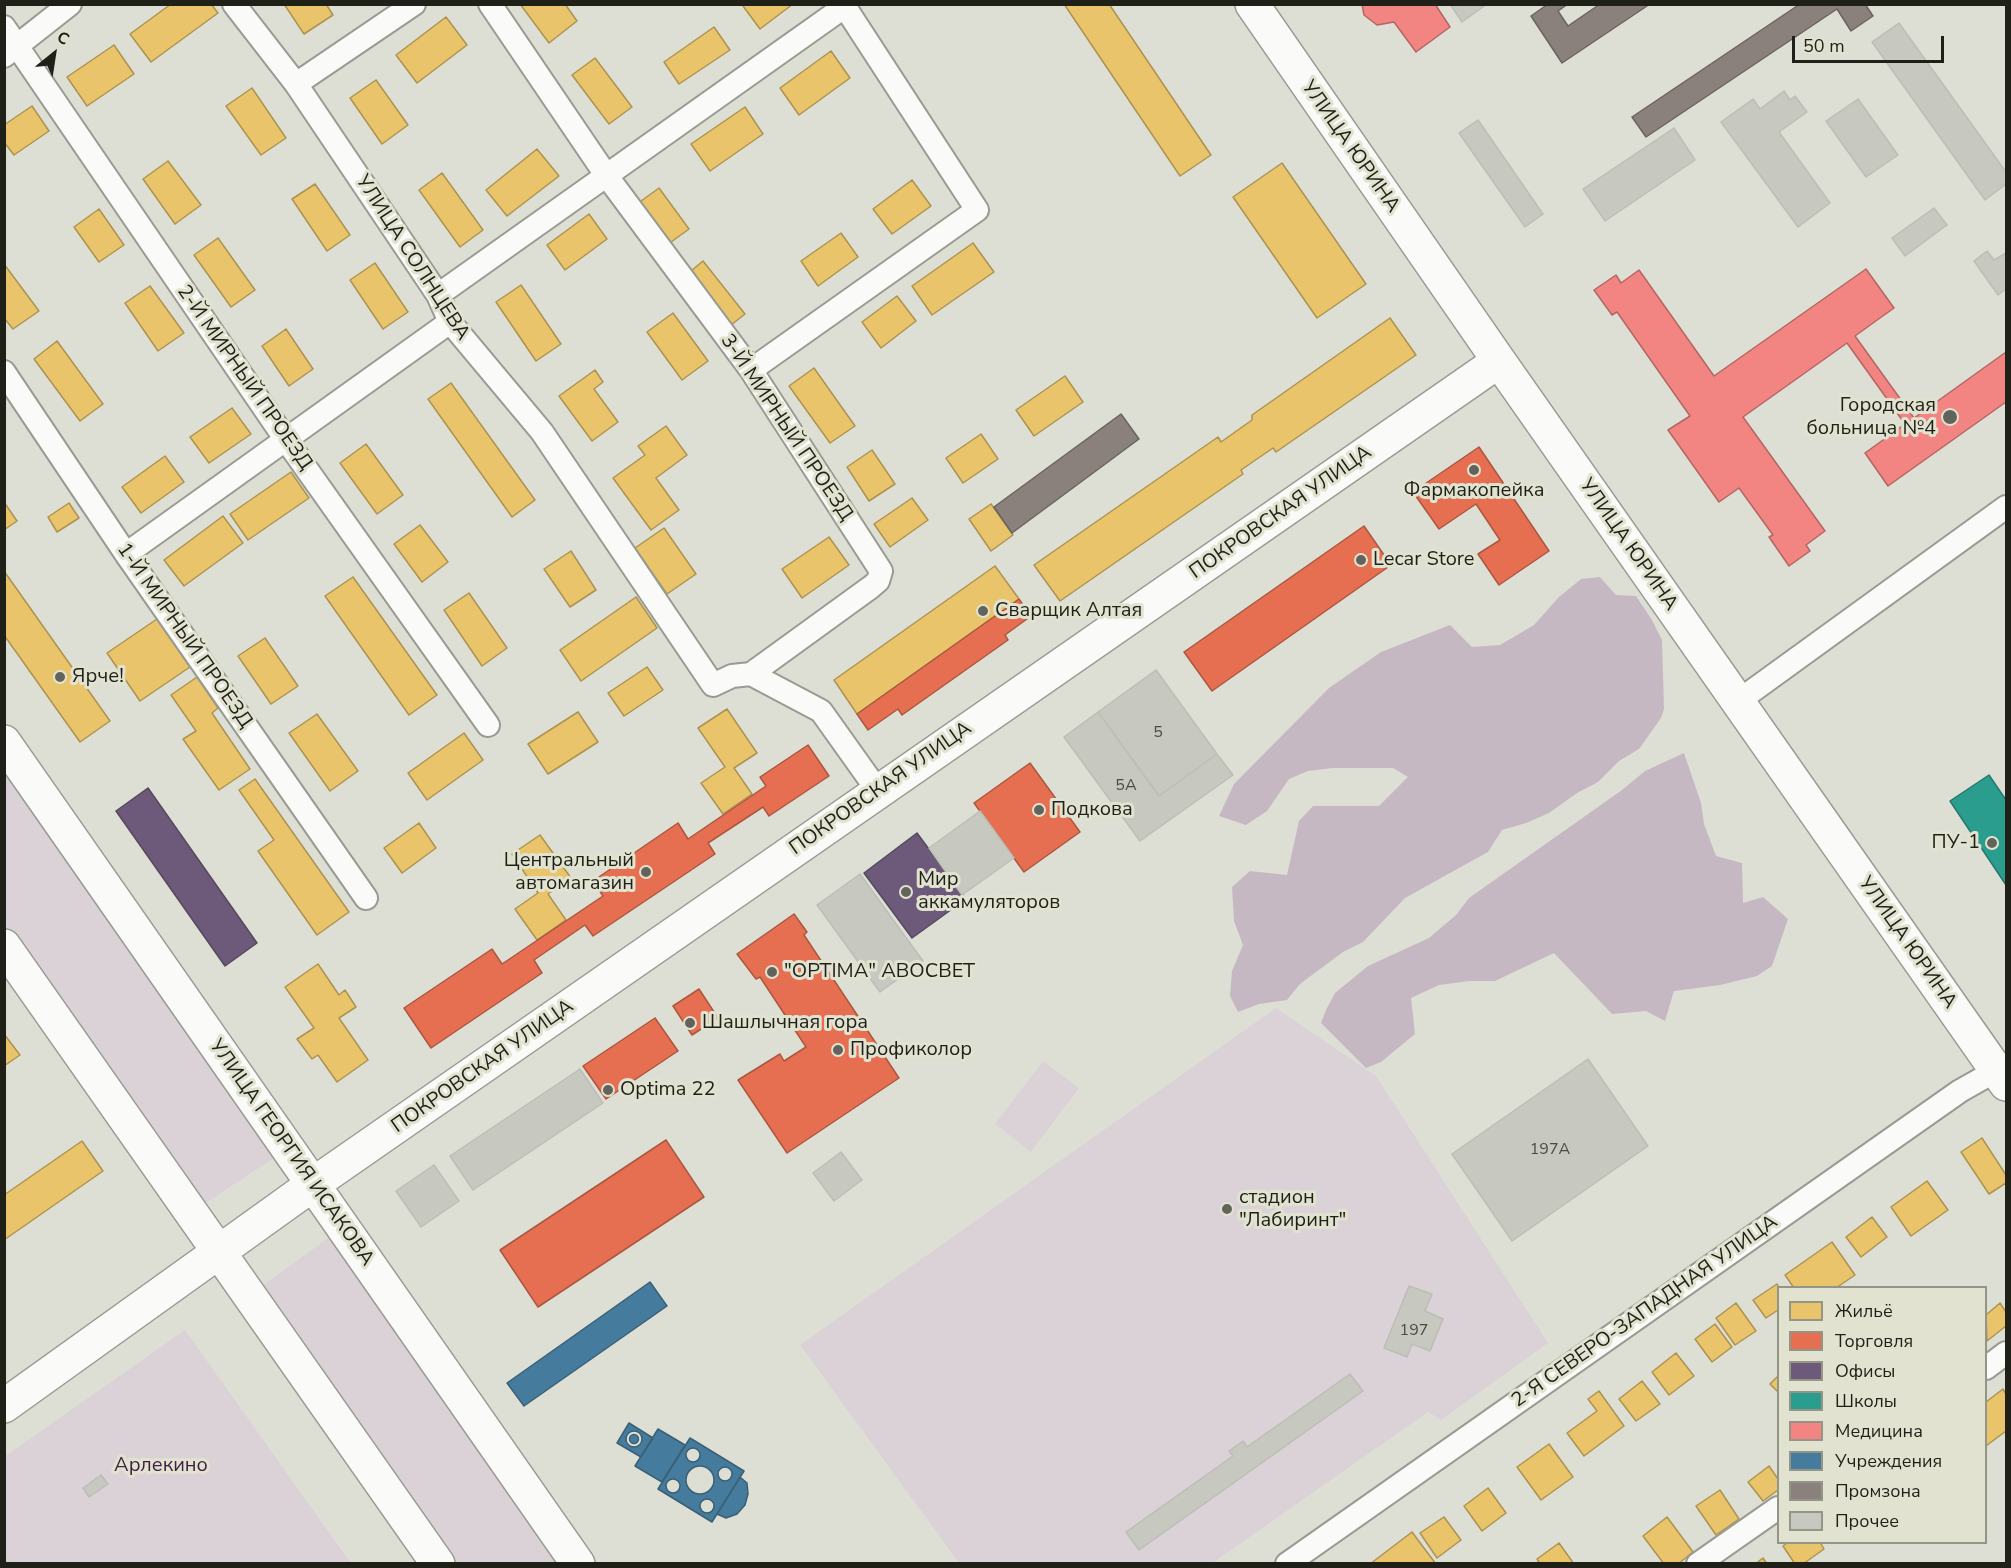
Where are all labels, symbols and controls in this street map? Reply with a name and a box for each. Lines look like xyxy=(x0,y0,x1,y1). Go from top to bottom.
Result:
north arrow xyxy=(24,24,84,84)
scale bar xyxy=(1795,24,1946,62)
text: С xyxy=(53,26,73,51)
text: 50 m xyxy=(1803,34,1845,58)
street label: УЛИЦА ЮРИНА xyxy=(1296,76,1404,218)
street label: УЛИЦА СОЛНЦЕВА xyxy=(350,171,474,345)
street label: 2-Й МИРНЫЙ ПРОЕЗД xyxy=(171,281,317,475)
street label: 3-Й МИРНЫЙ ПРОЕЗД xyxy=(714,330,858,526)
place label: Городская больница №4 xyxy=(1806,394,1936,441)
marker: Городская больница №4 xyxy=(1941,408,1959,426)
street label: ПОКРОВСКАЯ УЛИЦА xyxy=(1185,441,1377,585)
marker: Фармакопейка xyxy=(1467,463,1481,477)
street label: УЛИЦА ЮРИНА xyxy=(1574,474,1682,616)
place label: Фармакопейка xyxy=(1404,479,1544,503)
street label: 1-Й МИРНЫЙ ПРОЕЗД xyxy=(111,539,257,733)
place label: Lecar Store xyxy=(1373,548,1474,572)
marker: Lecar Store xyxy=(1354,553,1368,567)
place label: Сварщик Алтая xyxy=(995,599,1142,623)
marker: Сварщик Алтая xyxy=(976,604,990,618)
place label: Ярче! xyxy=(72,665,124,689)
marker: Ярче! xyxy=(53,670,67,684)
street label: ПОКРОВСКАЯ УЛИЦА xyxy=(785,717,977,861)
house number: 5 xyxy=(1153,723,1163,743)
house number: 5А xyxy=(1115,776,1137,796)
place label: Подкова xyxy=(1051,798,1133,822)
marker: Подкова xyxy=(1032,803,1046,817)
place label: ПУ-1 xyxy=(1932,831,1980,855)
marker: ПУ-1 xyxy=(1985,836,1999,850)
place label: Центральный автомагазин xyxy=(504,849,634,896)
marker: Центральный автомагазин xyxy=(639,865,653,879)
place label: Мир аккамуляторов xyxy=(918,868,1060,915)
street label: УЛИЦА ЮРИНА xyxy=(1853,872,1961,1014)
marker: Мир аккамуляторов xyxy=(899,885,913,899)
place label: "OPTIMA" АВОСВЕТ xyxy=(784,960,975,984)
marker: "OPTIMA" АВОСВЕТ xyxy=(765,965,779,979)
street label: ПОКРОВСКАЯ УЛИЦА xyxy=(387,995,579,1139)
place label: Шашлычная гора xyxy=(702,1011,868,1035)
marker: Шашлычная гора xyxy=(683,1016,697,1030)
street label: УЛИЦА ГЕОРГИЯ ИСАКОВА xyxy=(203,1035,379,1271)
place label: Профиколор xyxy=(850,1038,972,1062)
marker: Профиколор xyxy=(831,1043,845,1057)
place label: Optima 22 xyxy=(620,1078,715,1102)
marker: Optima 22 xyxy=(601,1083,615,1097)
house number: 197А xyxy=(1530,1140,1570,1160)
place label: стадион "Лабиринт" xyxy=(1239,1186,1346,1233)
marker: стадион "Лабиринт" xyxy=(1220,1202,1234,1216)
street label: 2-Я СЕВЕРО-ЗАПАДНАЯ УЛИЦА xyxy=(1508,1211,1782,1413)
legend xyxy=(1777,1286,1987,1544)
text: Жильё xyxy=(1835,1299,1893,1323)
house number: 197 xyxy=(1400,1321,1428,1341)
text: Торговля xyxy=(1835,1329,1913,1353)
text: Офисы xyxy=(1835,1359,1895,1383)
text: Школы xyxy=(1835,1389,1897,1413)
text: Медицина xyxy=(1835,1419,1923,1443)
text: Учреждения xyxy=(1835,1449,1942,1473)
park label: Арлекино xyxy=(114,1454,208,1478)
text: Промзона xyxy=(1835,1479,1921,1503)
text: Прочее xyxy=(1835,1509,1899,1533)

